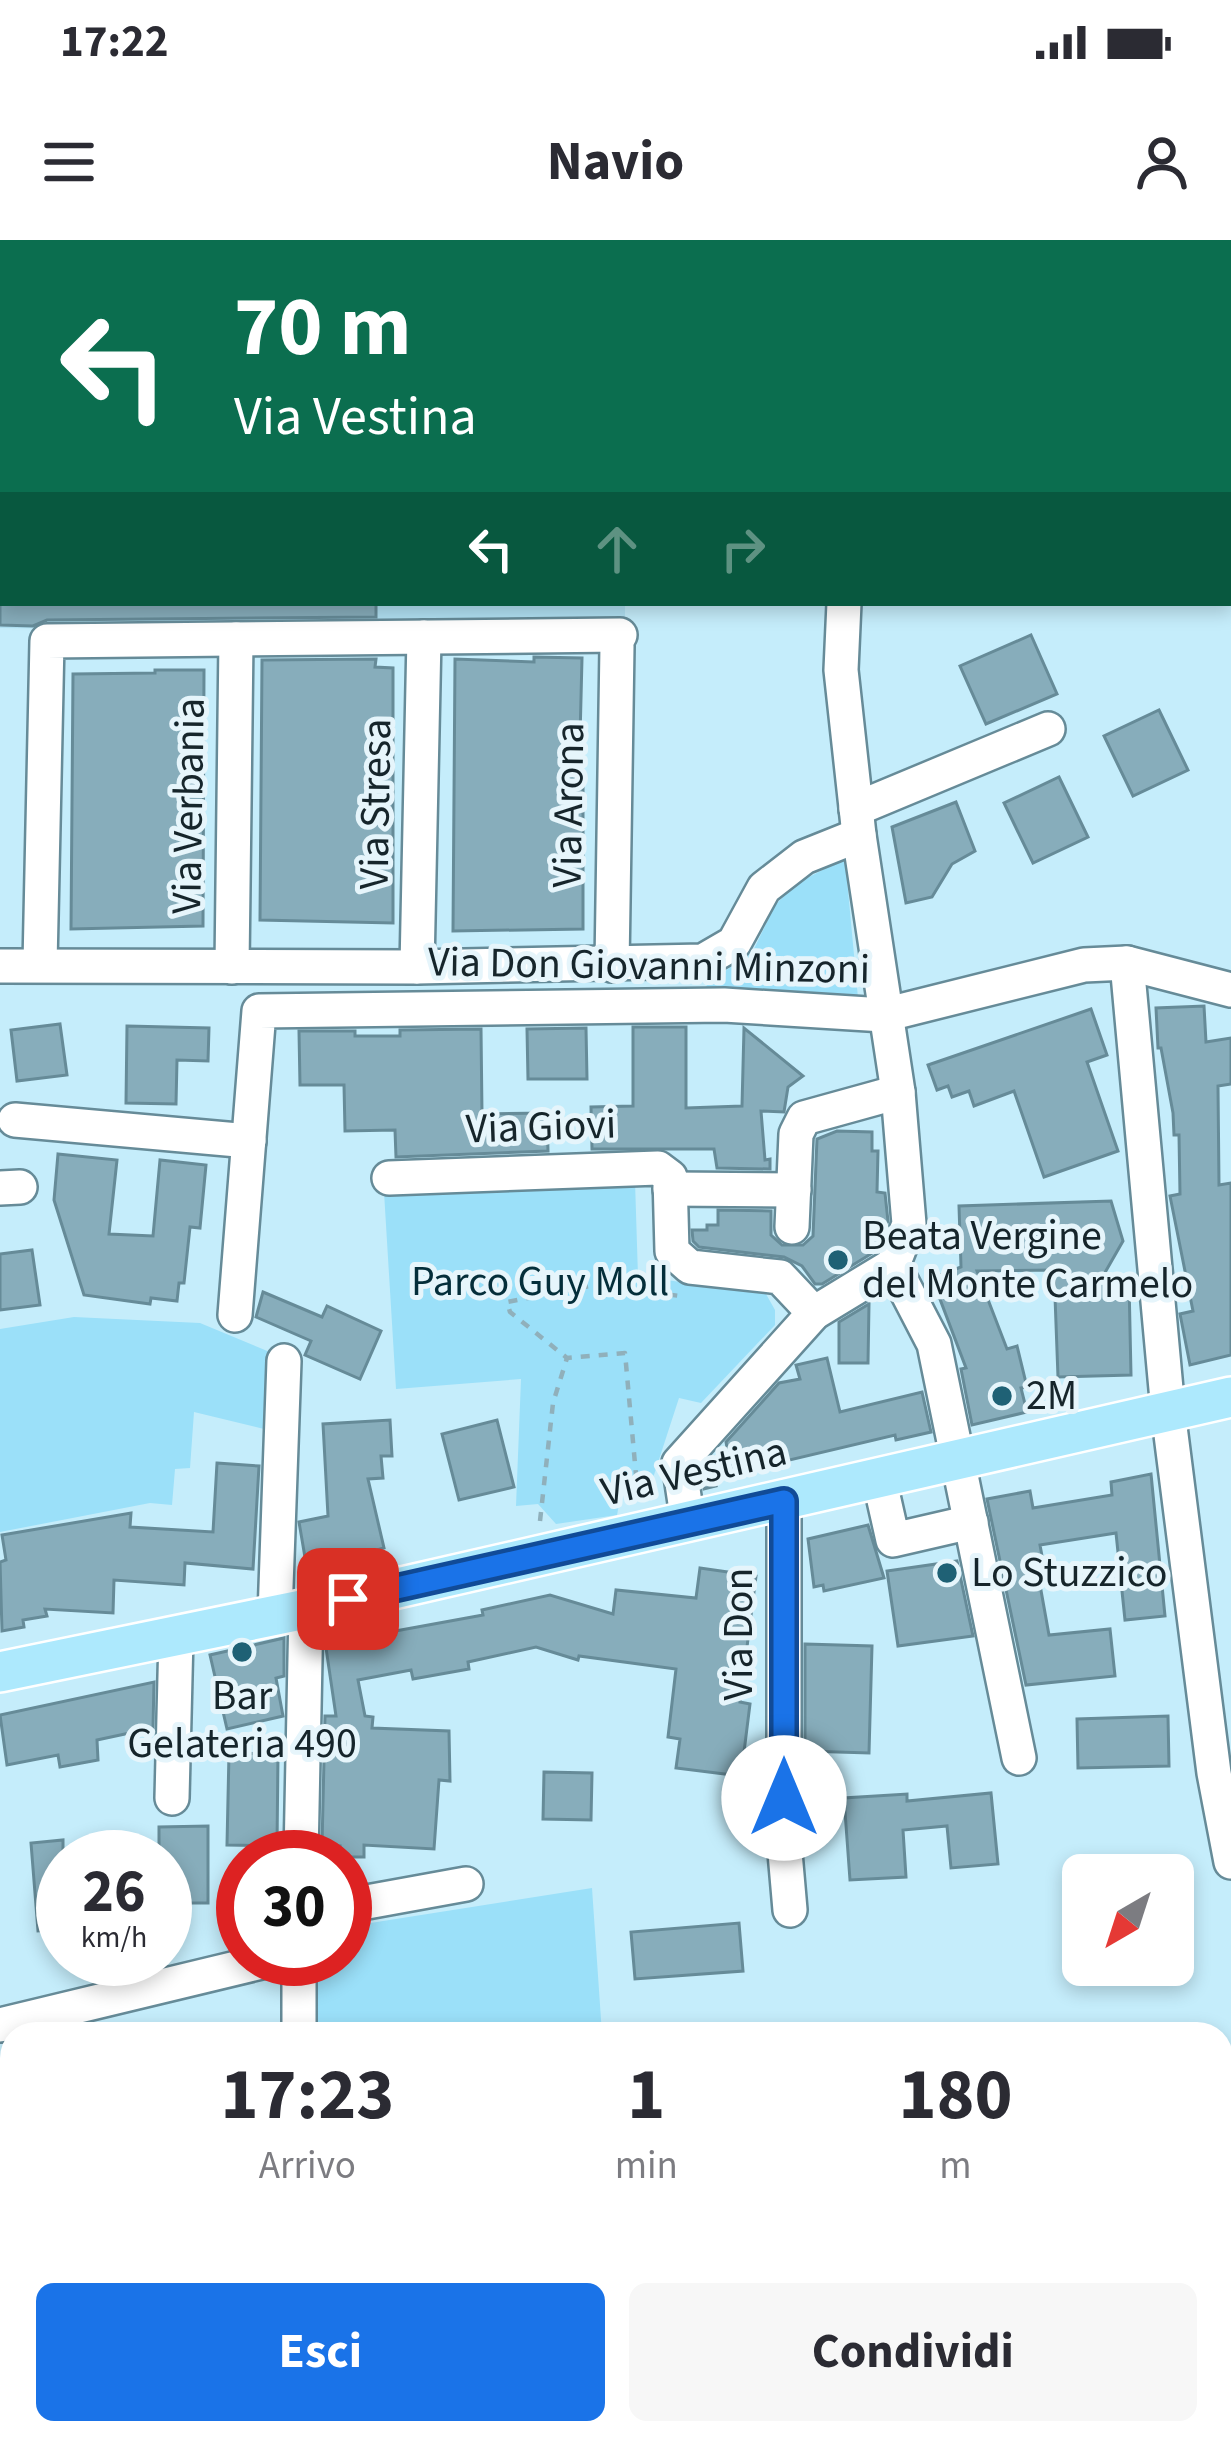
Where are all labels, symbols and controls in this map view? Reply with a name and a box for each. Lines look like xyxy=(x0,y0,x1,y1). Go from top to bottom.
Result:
text: 17:22 xyxy=(60,10,169,74)
text: Navio xyxy=(547,124,684,201)
icon: menu xyxy=(36,129,102,195)
icon: person xyxy=(1129,129,1195,195)
text: 70 m xyxy=(234,268,412,388)
icon: left xyxy=(36,288,192,444)
text: Via Vestina xyxy=(234,379,477,456)
icon: left xyxy=(458,516,524,582)
icon: ahead xyxy=(584,516,650,582)
icon: right xyxy=(710,516,776,582)
street label: Via Verbania xyxy=(157,697,221,915)
street label: Via Stresa xyxy=(345,718,407,890)
street label: Via Arona xyxy=(538,722,600,888)
street label: Via Don Giovanni Minzoni xyxy=(427,932,871,1000)
street label: Via Giovi xyxy=(465,1094,617,1160)
place label: Beata Vergine del Monte Carmelo xyxy=(862,1206,1193,1314)
marker: Beata Vergine del Monte Carmelo xyxy=(825,1247,851,1273)
park label: Parco Guy Moll xyxy=(411,1252,669,1312)
place label: 2M xyxy=(1026,1366,1077,1426)
marker: 2M xyxy=(989,1383,1015,1409)
street label: Via Vestina xyxy=(595,1422,793,1522)
place label: Lo Stuzzico xyxy=(971,1543,1168,1603)
pin xyxy=(297,1548,399,1650)
marker: Lo Stuzzico xyxy=(934,1560,960,1586)
icon: arrive xyxy=(315,1566,381,1632)
street label: Via Don xyxy=(709,1567,769,1701)
marker: Bar Gelateria 490 xyxy=(229,1639,255,1665)
place label: Bar Gelateria 490 xyxy=(127,1666,357,1774)
position arrow xyxy=(721,1735,847,1861)
speed limit sign: 30 xyxy=(216,1830,372,1986)
text: 26 xyxy=(82,1850,146,1935)
north arrow xyxy=(1062,1854,1194,1986)
map controls xyxy=(1062,1854,1194,1986)
text: km/h xyxy=(81,1916,147,1959)
text: 17:23 xyxy=(221,2044,394,2147)
text: 1 xyxy=(627,2044,665,2147)
text: 180 xyxy=(898,2044,1013,2147)
text: Arrivo xyxy=(259,2138,356,2194)
text: min xyxy=(615,2138,678,2194)
text: m xyxy=(939,2138,972,2194)
button: Esci xyxy=(36,2283,605,2421)
button: Condividi xyxy=(629,2283,1197,2421)

